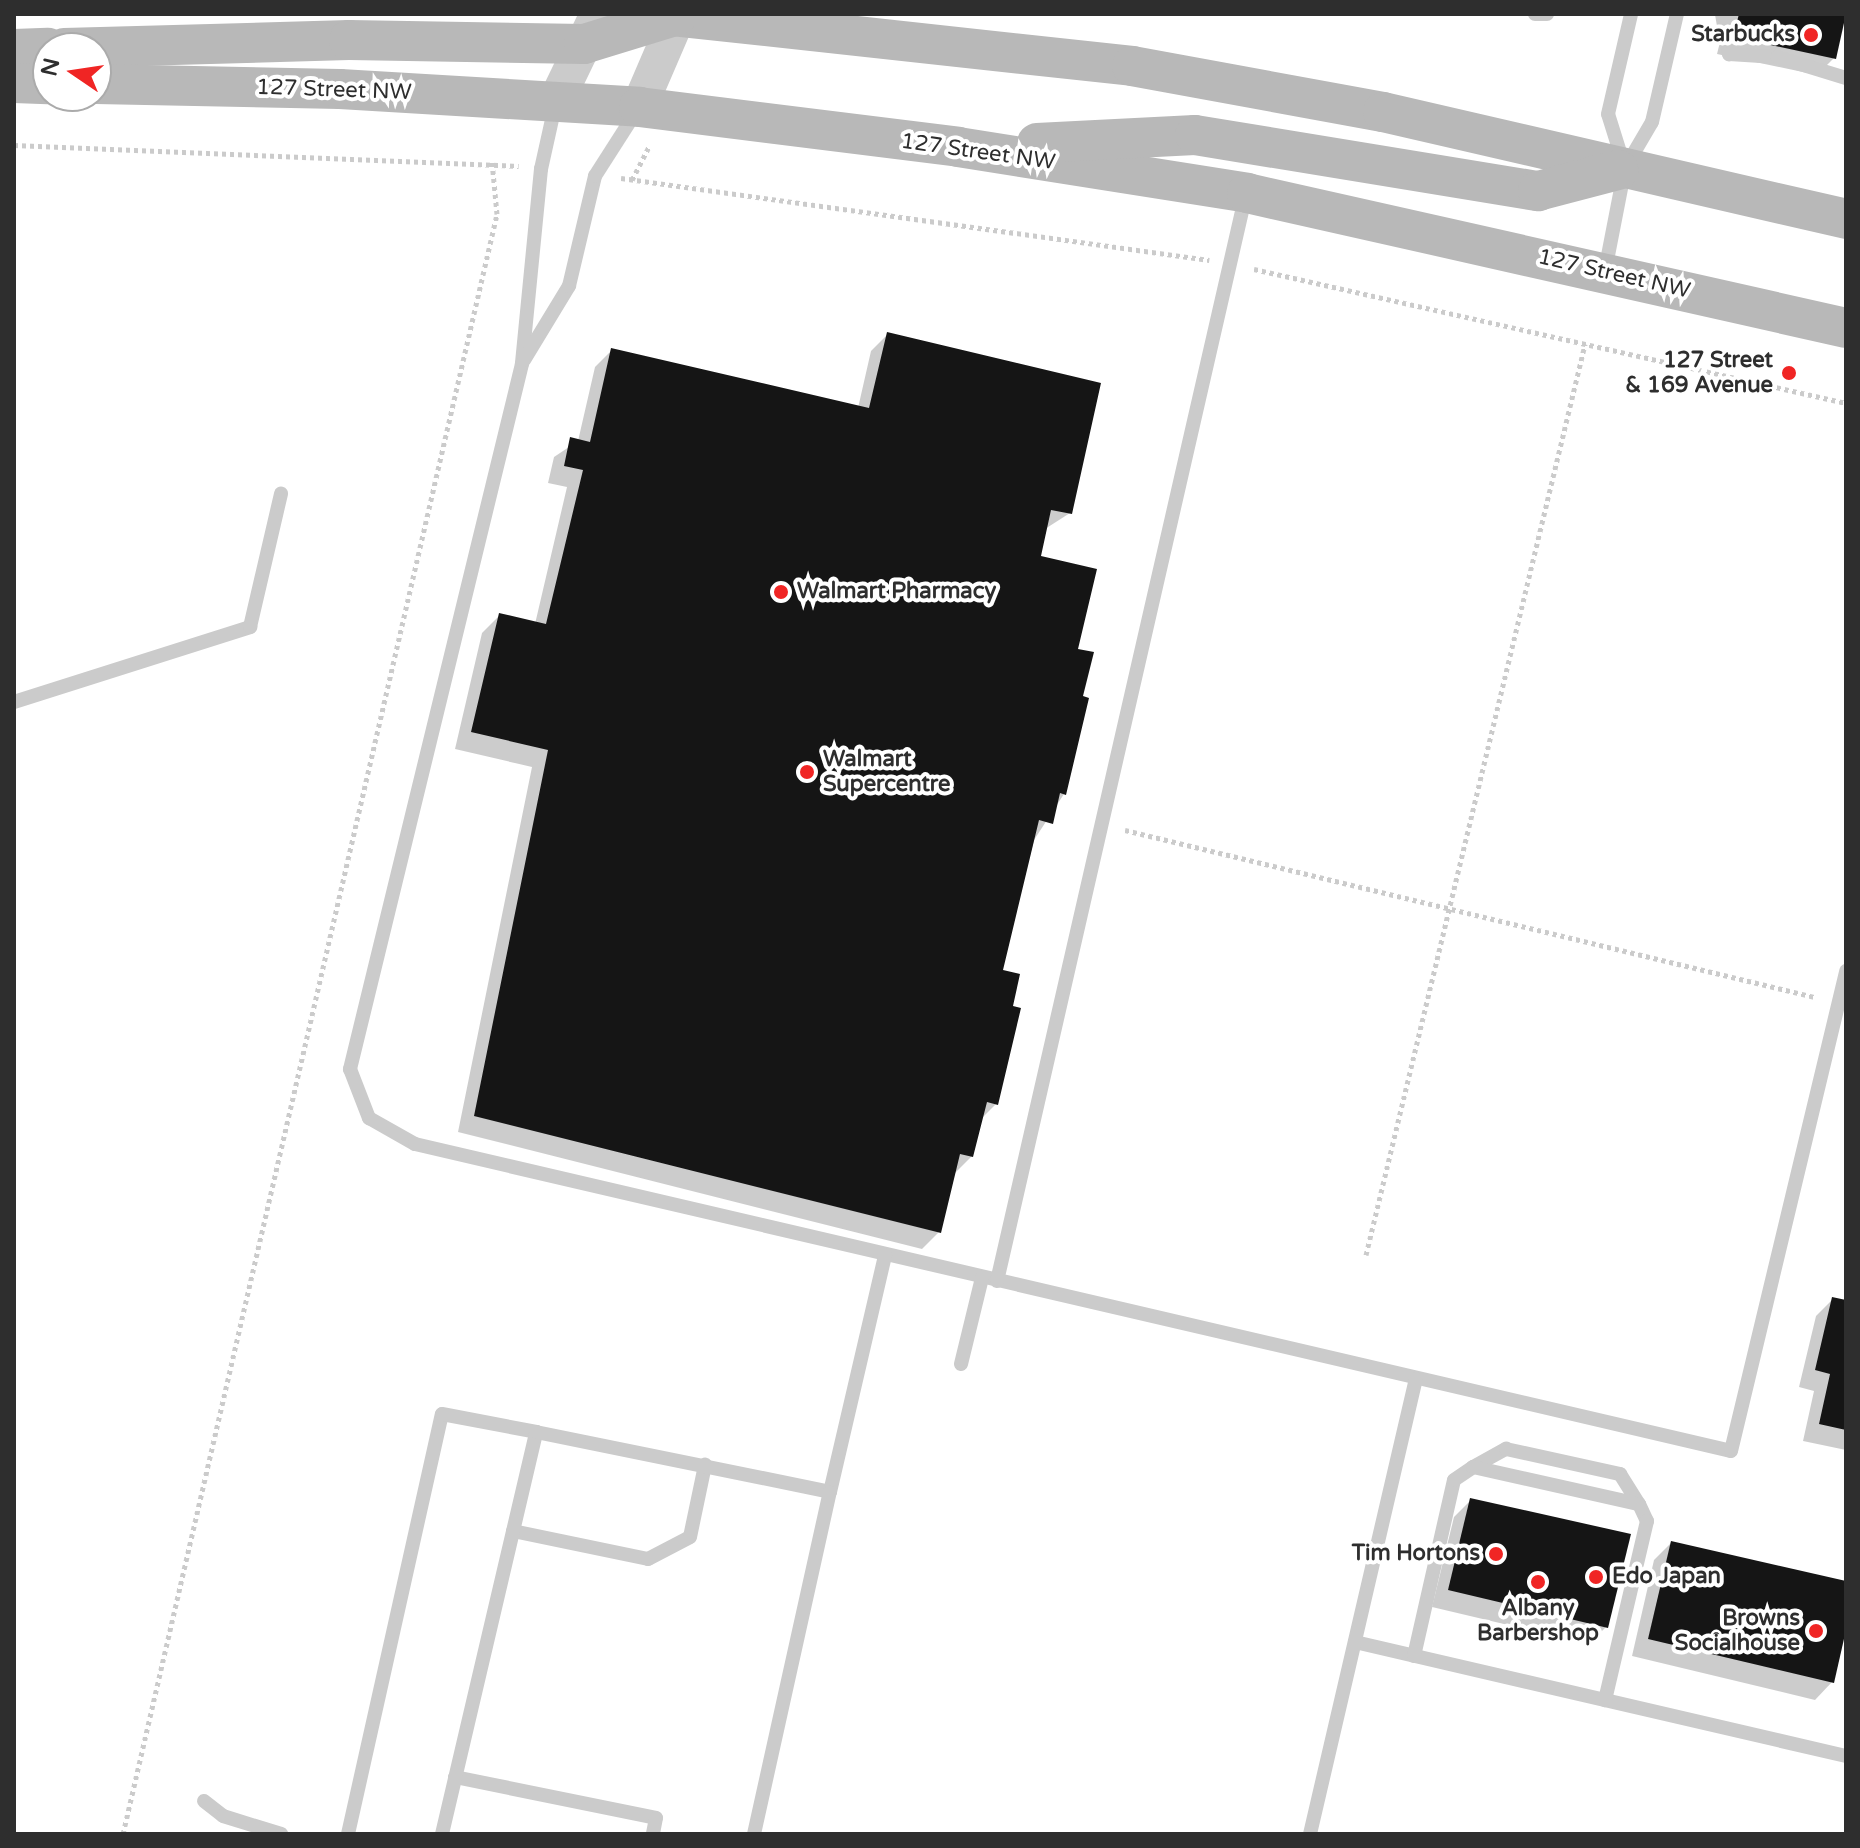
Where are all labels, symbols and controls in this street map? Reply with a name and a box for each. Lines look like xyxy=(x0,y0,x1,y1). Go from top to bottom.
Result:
place label: Starbucks xyxy=(1691,22,1795,48)
marker: Starbucks xyxy=(1802,26,1820,44)
north arrow xyxy=(32,32,112,112)
text: N xyxy=(36,56,65,79)
street label: 127 Street NW xyxy=(256,74,412,106)
street label: 127 Street NW xyxy=(899,128,1057,176)
street label: 127 Street NW xyxy=(1535,244,1693,304)
place label: 127 Street & 169 Avenue xyxy=(1625,347,1773,398)
marker: 127 Street & 169 Avenue xyxy=(1780,364,1798,382)
place label: Walmart Pharmacy xyxy=(797,579,996,605)
marker: Walmart Pharmacy xyxy=(772,583,790,601)
place label: Walmart Supercentre xyxy=(823,746,950,798)
marker: Walmart Supercentre xyxy=(798,763,816,781)
place label: Tim Hortons xyxy=(1352,1541,1480,1567)
marker: Tim Hortons xyxy=(1487,1545,1505,1563)
place label: Edo Japan xyxy=(1612,1564,1721,1590)
marker: Edo Japan xyxy=(1587,1568,1605,1586)
marker: Albany Barbershop xyxy=(1529,1573,1547,1591)
place label: Albany Barbershop xyxy=(1477,1595,1599,1646)
place label: Browns Socialhouse xyxy=(1675,1605,1800,1656)
marker: Browns Socialhouse xyxy=(1807,1622,1825,1640)

